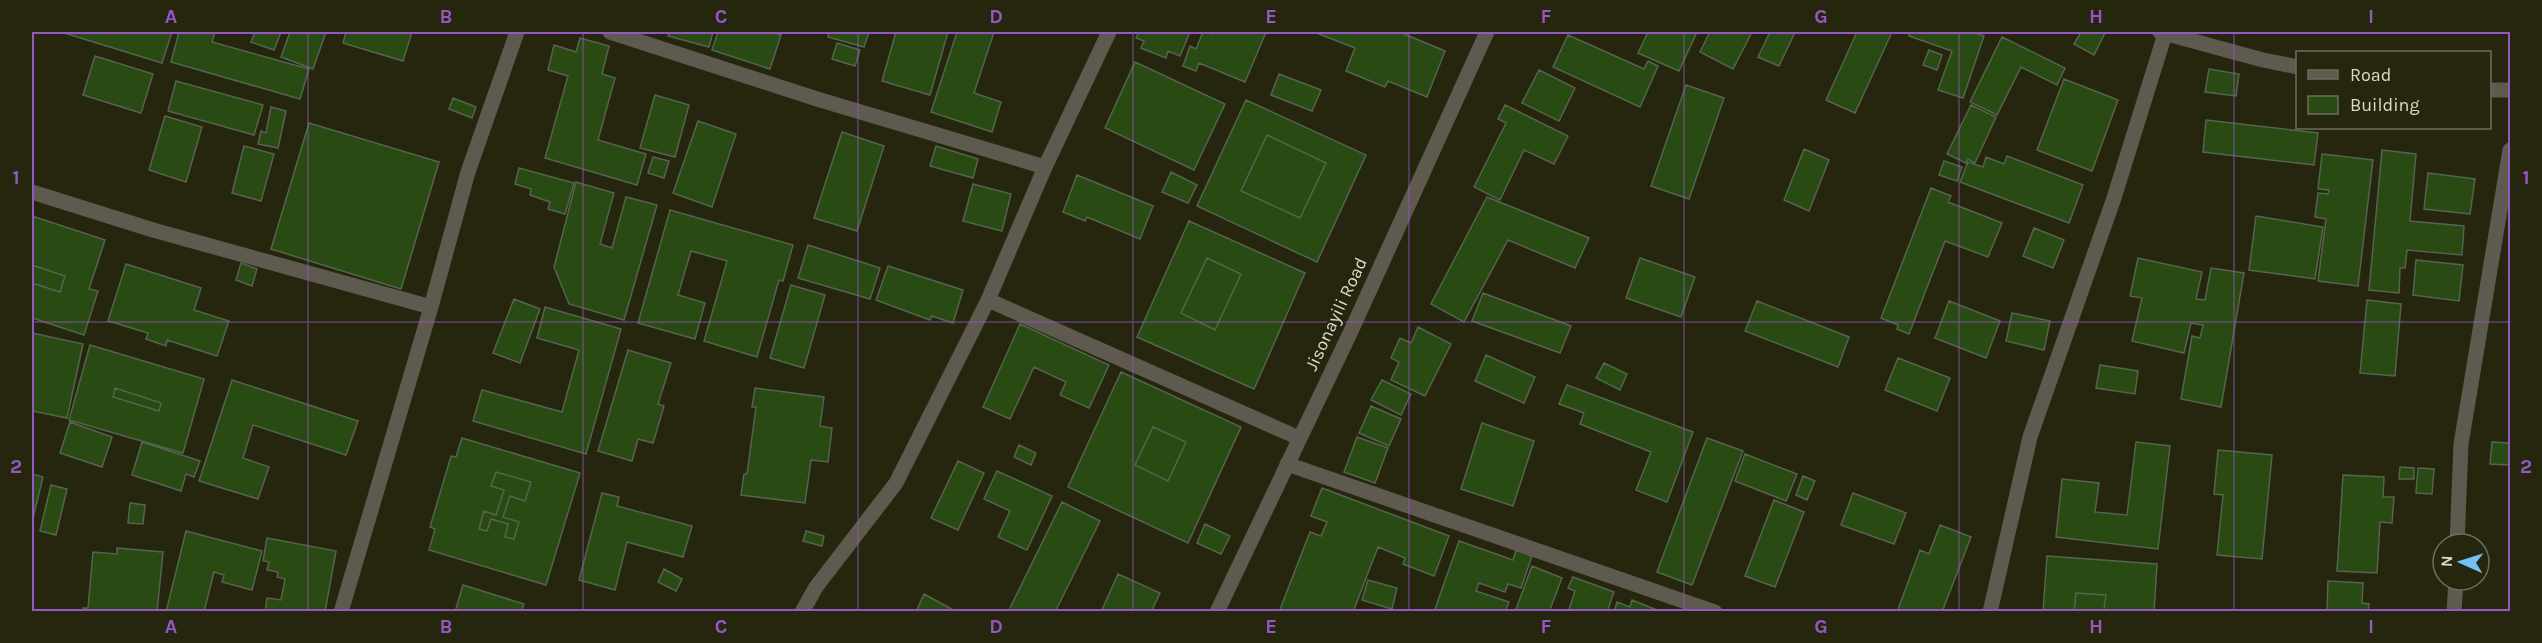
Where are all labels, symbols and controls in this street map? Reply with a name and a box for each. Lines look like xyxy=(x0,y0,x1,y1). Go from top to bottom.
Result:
text: A xyxy=(165,5,178,28)
text: B xyxy=(440,5,452,28)
text: C xyxy=(715,5,727,28)
text: D xyxy=(989,5,1003,28)
text: E xyxy=(1265,5,1277,28)
text: F xyxy=(1541,5,1552,28)
text: G xyxy=(1814,5,1828,28)
text: H xyxy=(2089,5,2103,28)
text: I xyxy=(2368,5,2374,28)
legend xyxy=(2296,51,2491,129)
text: Road xyxy=(2350,64,2391,86)
text: Building xyxy=(2350,94,2420,116)
text: 1 xyxy=(12,166,20,189)
text: 1 xyxy=(2522,166,2530,189)
street label: Jisonayili Road xyxy=(1300,254,1372,374)
text: 2 xyxy=(10,455,22,478)
text: 2 xyxy=(2520,455,2532,478)
north arrow xyxy=(2431,532,2491,592)
text: N xyxy=(2437,555,2456,567)
text: A xyxy=(165,615,178,638)
text: B xyxy=(440,615,452,638)
text: C xyxy=(715,615,727,638)
text: D xyxy=(989,615,1003,638)
text: E xyxy=(1265,615,1277,638)
text: F xyxy=(1541,615,1552,638)
text: G xyxy=(1814,615,1828,638)
text: H xyxy=(2089,615,2103,638)
text: I xyxy=(2368,615,2374,638)

